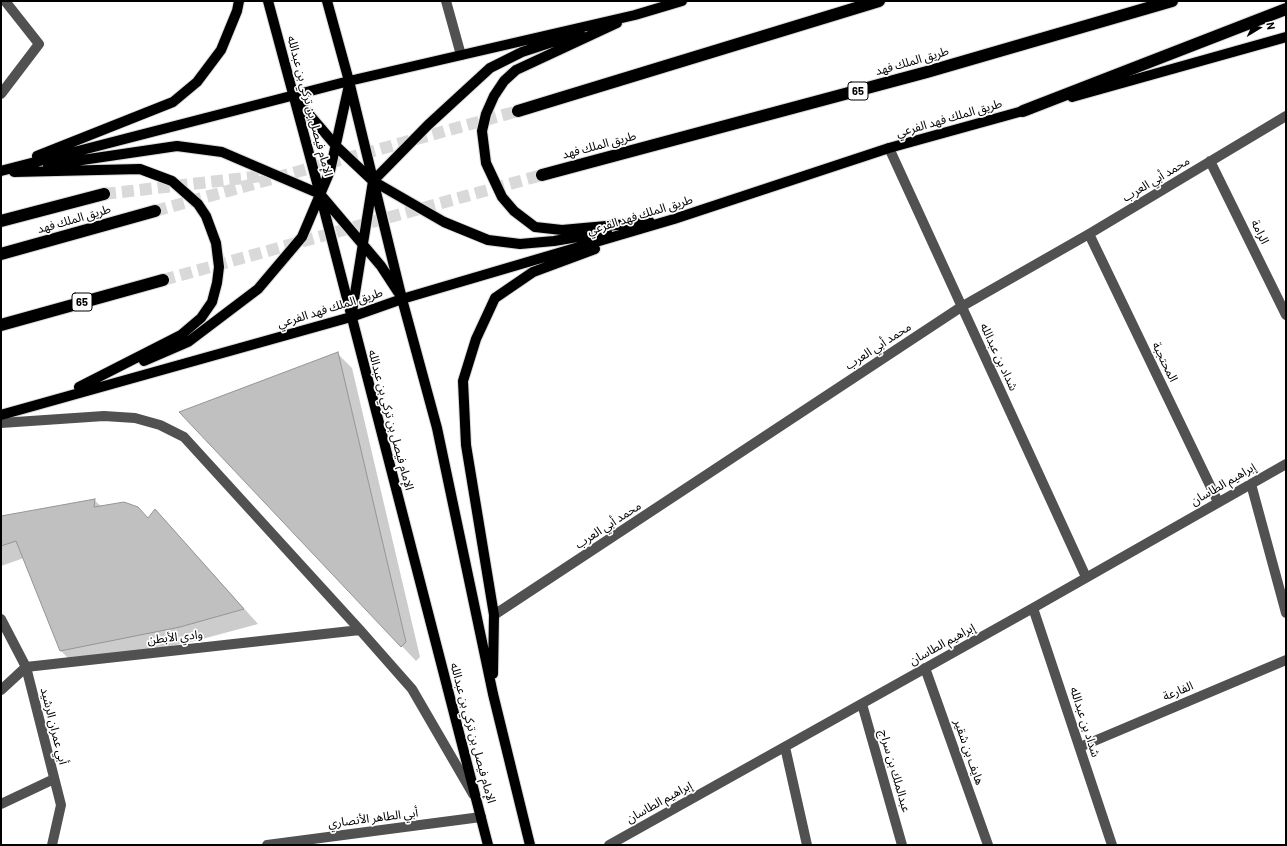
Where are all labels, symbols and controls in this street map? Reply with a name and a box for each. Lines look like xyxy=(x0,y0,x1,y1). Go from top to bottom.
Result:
north arrow xyxy=(1239,8,1279,48)
text: N xyxy=(1264,21,1278,31)
street label: الإمام فيصل بن تركي بن عبدالله xyxy=(284,34,336,178)
street label: طريق الملك فهد xyxy=(873,44,951,78)
road number: 65 xyxy=(848,82,868,100)
street label: طريق الملك فهد الفرعي xyxy=(894,96,1004,140)
street label: طريق الملك فهد xyxy=(560,128,638,162)
street label: محمد أبي العرب xyxy=(1120,153,1192,205)
street label: طريق الملك فهد الفرعي xyxy=(585,192,695,238)
street label: طريق الملك فهد xyxy=(35,202,113,236)
street label: الرامة xyxy=(1248,217,1272,247)
street label: طريق الملك فهد الفرعي xyxy=(275,285,385,331)
road number: 65 xyxy=(72,293,92,311)
street label: محمد أبي العرب xyxy=(842,319,914,373)
street label: شداد بن عبدالله xyxy=(977,321,1021,393)
street label: المحتجبة xyxy=(1149,340,1181,384)
street label: الإمام فيصل بن تركي بن عبدالله xyxy=(365,348,417,492)
street label: إبراهيم الطاسان xyxy=(1188,460,1258,508)
street label: محمد أبي العرب xyxy=(572,498,644,552)
street label: إبراهيم الطاسان xyxy=(907,620,977,668)
street label: وادي الأبطن xyxy=(146,627,204,647)
street label: الإمام فيصل بن تركي بن عبدالله xyxy=(447,661,499,805)
street label: الفارعة xyxy=(1161,678,1195,704)
street label: شداد بن عبدالله xyxy=(1067,685,1103,759)
street label: أبي عمران الرشيد xyxy=(37,686,71,766)
street label: هايف بن شقير xyxy=(951,717,987,787)
street label: عبدالملك بن سراج xyxy=(876,728,914,814)
street label: إبراهيم الطاسان xyxy=(624,778,694,826)
street label: أبي الطاهر الأنصاري xyxy=(327,805,419,831)

